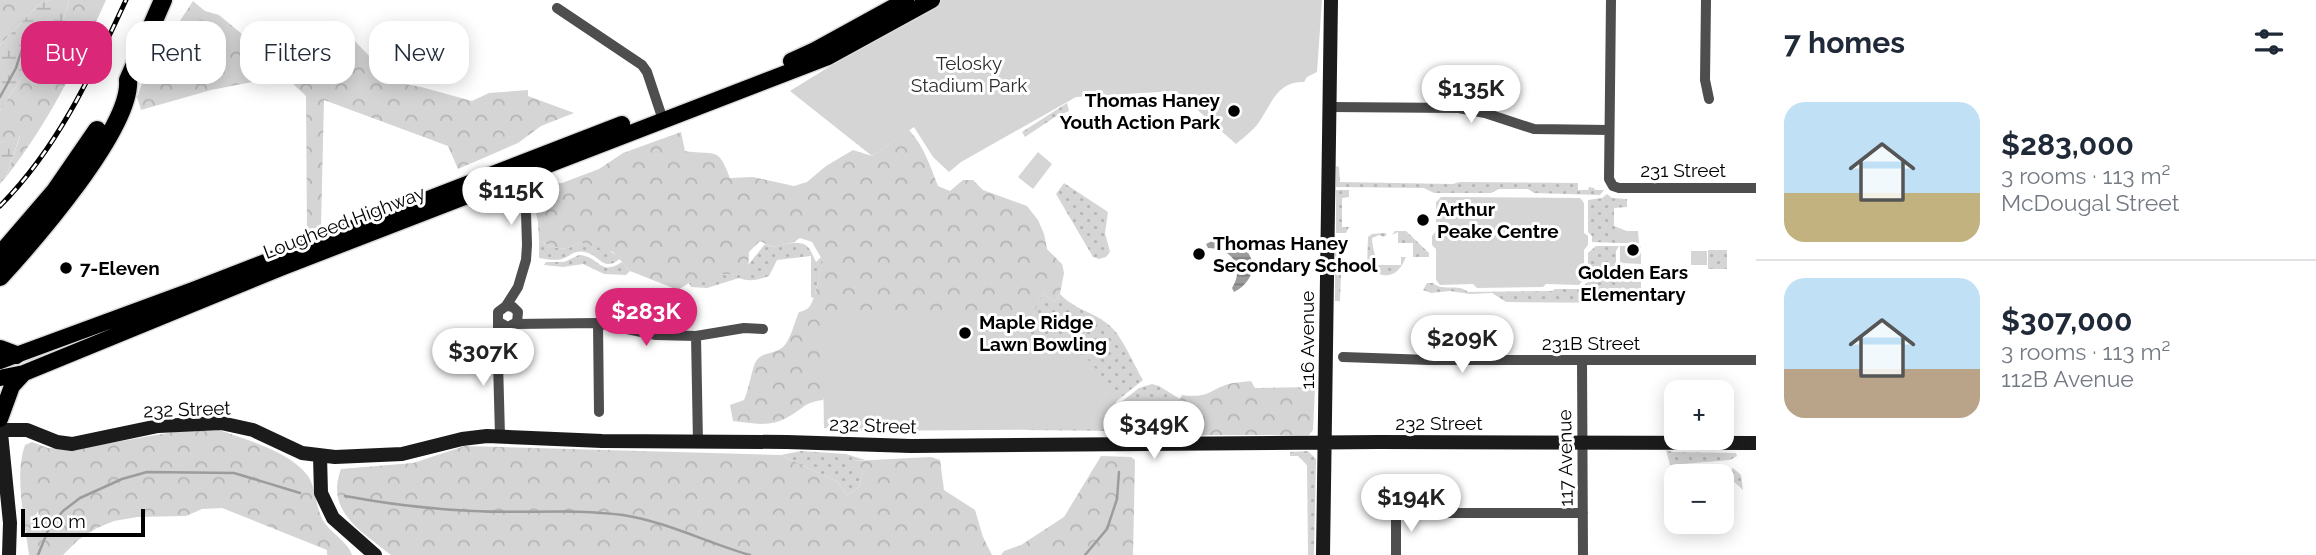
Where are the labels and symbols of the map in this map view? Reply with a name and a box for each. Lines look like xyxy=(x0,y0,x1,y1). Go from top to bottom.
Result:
park label: Telosky Stadium Park xyxy=(911,52,1027,96)
pin: $135K xyxy=(1422,66,1520,125)
place label: Thomas Haney Youth Action Park xyxy=(1060,89,1221,133)
marker: Thomas Haney Youth Action Park xyxy=(1226,103,1242,119)
street label: 231 Street xyxy=(1640,159,1726,181)
pin: $115K xyxy=(462,168,560,227)
street label: Lougheed Highway xyxy=(260,181,428,263)
place label: Arthur Peake Centre xyxy=(1437,198,1559,242)
marker: Arthur Peake Centre xyxy=(1415,212,1431,228)
place label: Thomas Haney Secondary School xyxy=(1213,232,1379,276)
marker: Golden Ears Elementary xyxy=(1625,242,1641,258)
marker: Thomas Haney Secondary School xyxy=(1191,246,1207,262)
place label: 7-Eleven xyxy=(80,257,160,279)
marker: 7-Eleven xyxy=(58,260,74,276)
place label: Golden Ears Elementary xyxy=(1578,261,1688,305)
pin: $283K xyxy=(597,288,695,348)
street label: 116 Avenue xyxy=(1296,291,1318,389)
place label: Maple Ridge Lawn Bowling xyxy=(979,311,1107,355)
pin: $209K xyxy=(1413,316,1511,375)
marker: Maple Ridge Lawn Bowling xyxy=(957,325,973,341)
pin: $307K xyxy=(434,328,532,388)
street label: 231B Street xyxy=(1542,332,1641,354)
street label: 232 Street xyxy=(143,396,232,422)
pin: $349K xyxy=(1105,402,1203,461)
street label: 117 Avenue xyxy=(1553,409,1577,507)
street label: 232 Street xyxy=(829,412,918,438)
street label: 232 Street xyxy=(1395,412,1483,434)
pin: $194K xyxy=(1362,475,1460,534)
scale bar xyxy=(21,506,145,538)

